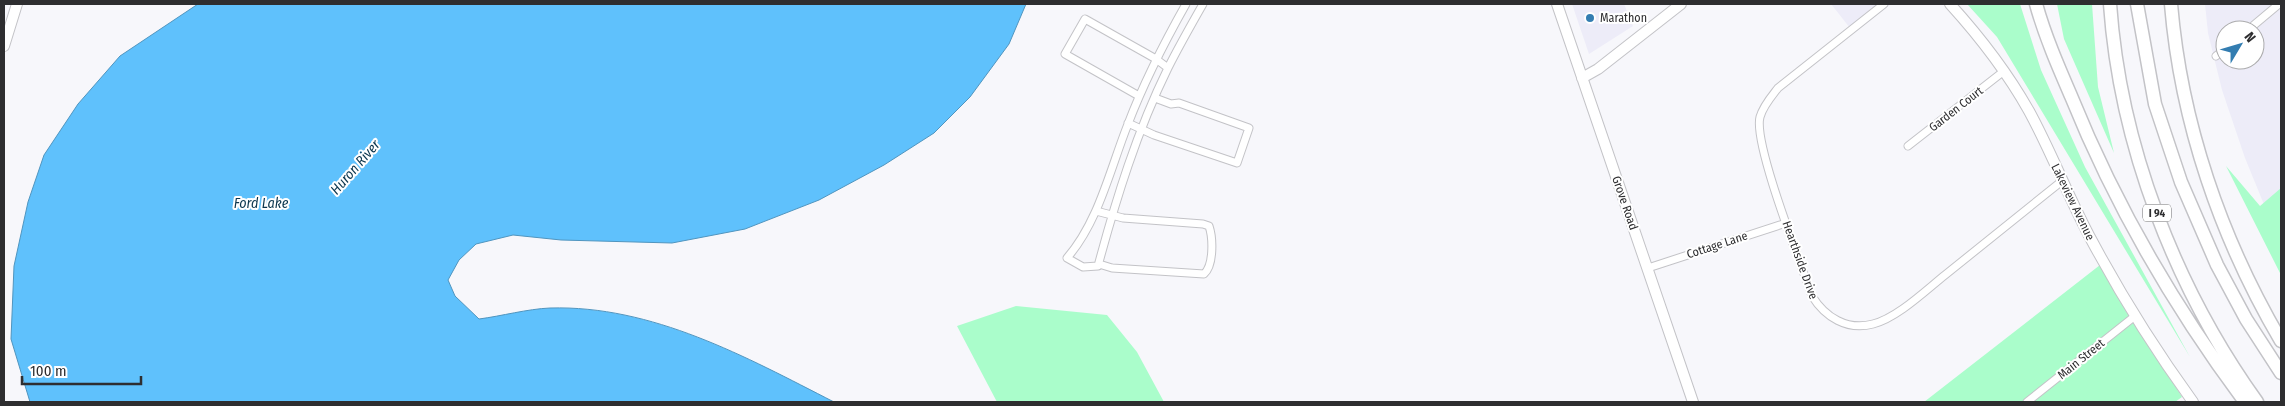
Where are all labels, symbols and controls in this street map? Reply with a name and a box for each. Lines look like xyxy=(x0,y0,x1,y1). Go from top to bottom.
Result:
place label: Marathon xyxy=(1600,11,1647,25)
marker: Marathon xyxy=(1584,12,1596,24)
north arrow xyxy=(2215,20,2265,70)
text: N xyxy=(2241,29,2259,46)
street label: Garden Court xyxy=(1926,84,1986,134)
water label: Huron River xyxy=(327,136,384,198)
street label: Lakeview Avenue xyxy=(2048,161,2098,243)
street label: Grove Road xyxy=(1609,174,1641,232)
water label: Ford Lake xyxy=(234,195,289,212)
road number: I 94 xyxy=(2143,204,2171,222)
street label: Hearthside Drive xyxy=(1779,219,1821,301)
street label: Cottage Lane xyxy=(1685,229,1749,261)
street label: Main Street xyxy=(2055,336,2107,382)
scale bar xyxy=(22,354,141,386)
text: 100 m xyxy=(30,362,67,380)

